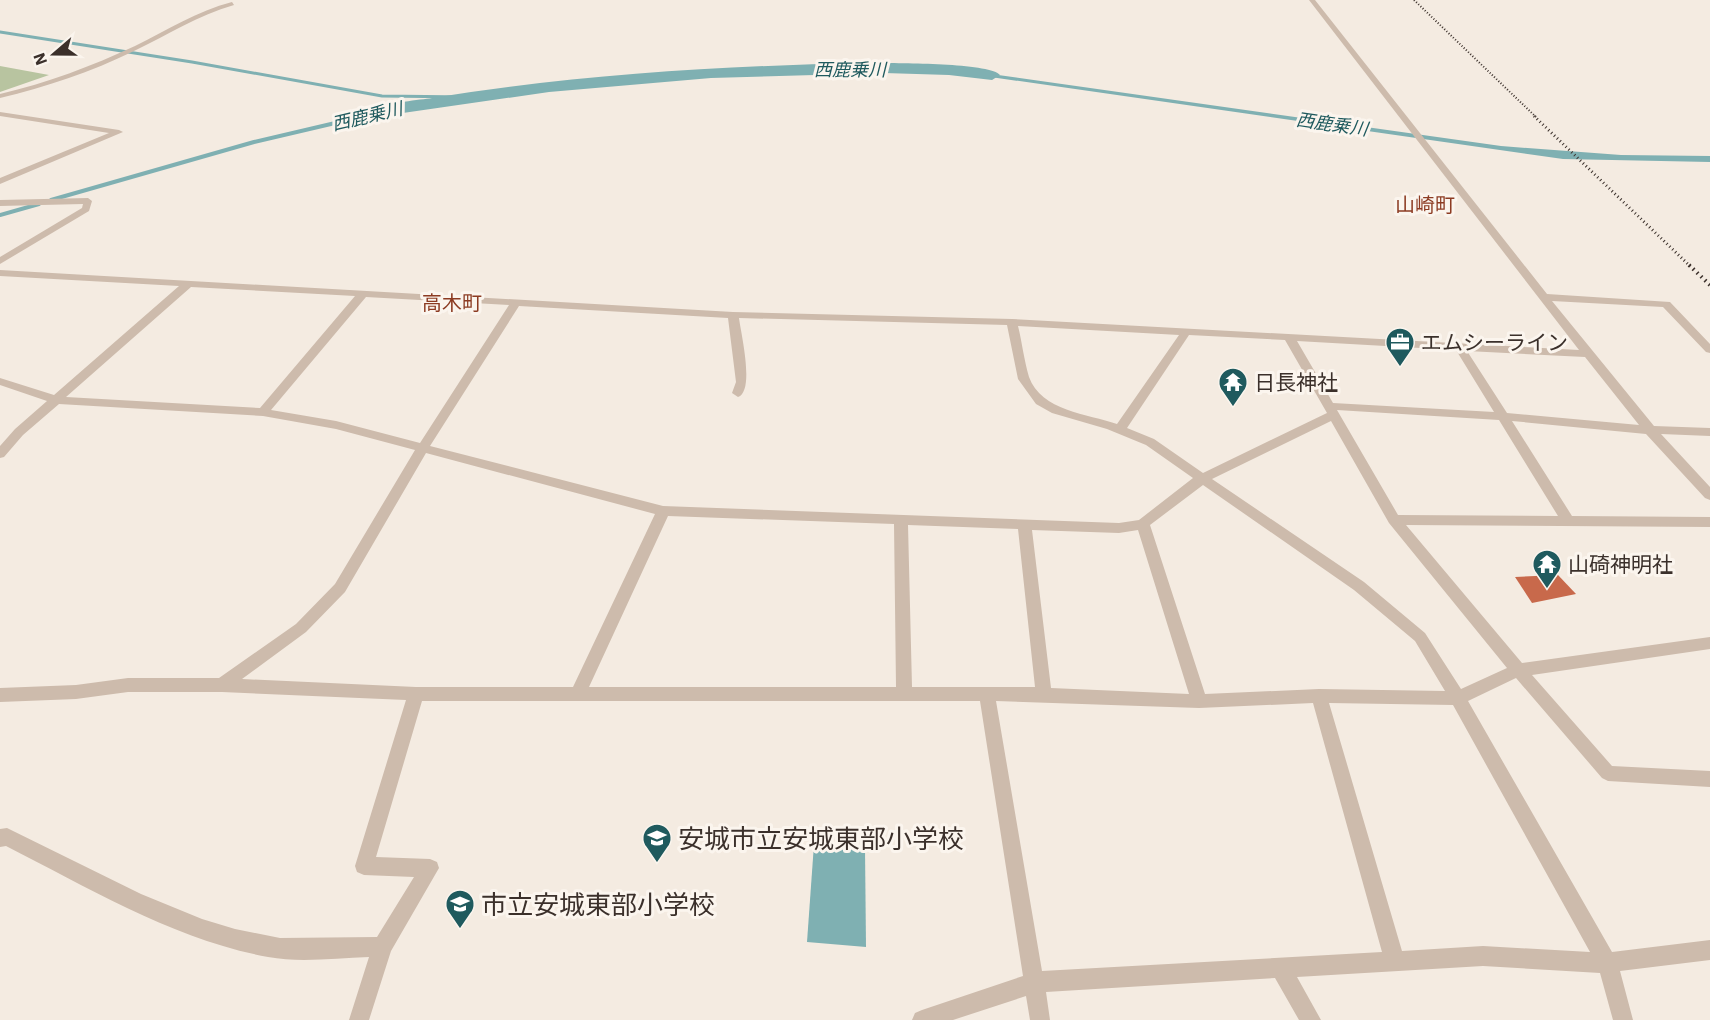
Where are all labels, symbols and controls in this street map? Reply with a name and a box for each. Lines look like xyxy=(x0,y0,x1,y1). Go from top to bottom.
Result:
north arrow xyxy=(24,24,84,84)
text: N xyxy=(29,50,51,68)
water label: 西鹿乗川 xyxy=(814,58,888,81)
water label: 西鹿乗川 xyxy=(329,96,407,135)
water label: 西鹿乗川 xyxy=(1295,108,1371,141)
district label: 山崎町 xyxy=(1395,191,1455,218)
district label: 高木町 xyxy=(422,289,482,316)
office icon: エムシーライン xyxy=(1384,326,1416,368)
place label: エムシーライン xyxy=(1421,328,1568,356)
temple icon: 日長神社 xyxy=(1217,366,1249,408)
place label: 日長神社 xyxy=(1254,368,1338,396)
temple icon: 山碕神明社 xyxy=(1531,548,1563,590)
place label: 山碕神明社 xyxy=(1568,550,1673,578)
place label: 安城市立安城東部小学校 xyxy=(678,821,964,855)
school or university icon: 安城市立安城東部小学校 xyxy=(641,822,673,864)
place label: 市立安城東部小学校 xyxy=(481,887,715,921)
school or university icon: 市立安城東部小学校 xyxy=(444,888,476,930)

